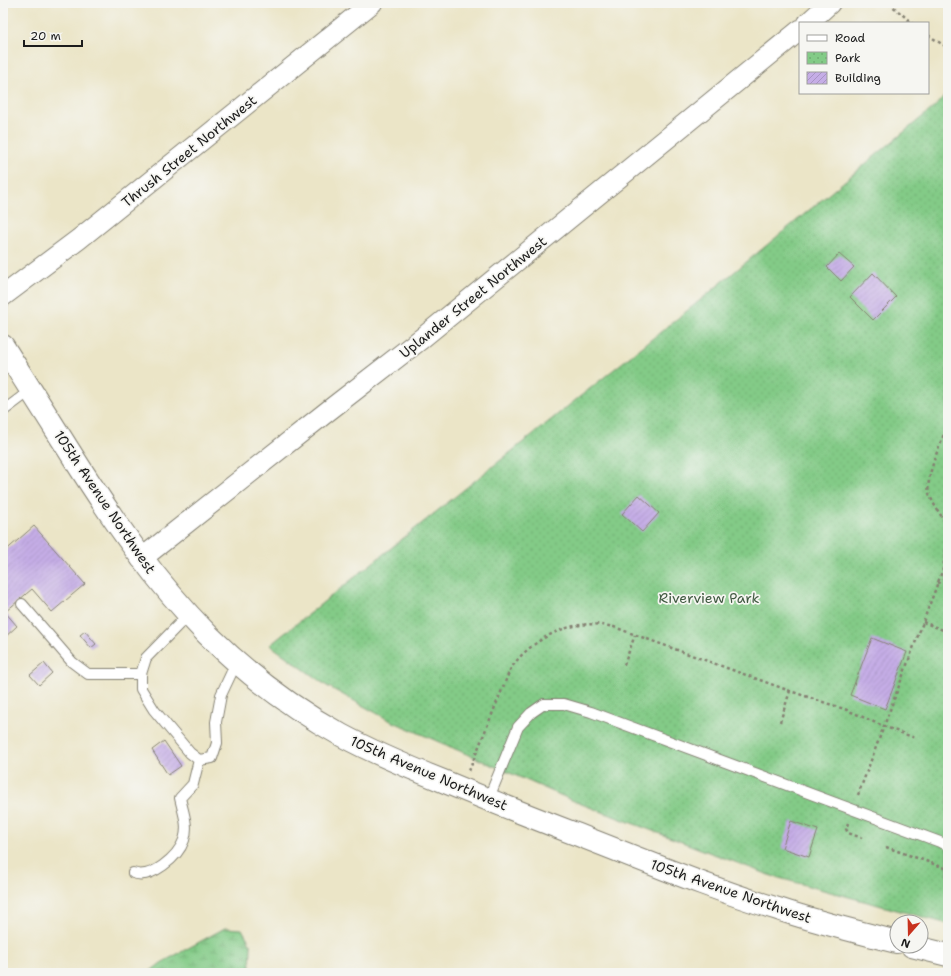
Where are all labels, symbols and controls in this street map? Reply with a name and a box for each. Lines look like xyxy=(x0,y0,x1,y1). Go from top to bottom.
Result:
scale bar xyxy=(24,22,82,48)
legend xyxy=(799,22,929,94)
text: 20 m xyxy=(30,28,61,44)
text: Road xyxy=(835,30,866,46)
text: Park xyxy=(835,50,861,66)
text: Building xyxy=(835,70,881,86)
street label: Thrush Street Northwest xyxy=(118,91,260,211)
street label: Uplander Street Northwest xyxy=(396,232,550,362)
street label: 105th Avenue Northwest xyxy=(50,427,160,577)
park label: Riverview Park xyxy=(659,589,759,607)
street label: 105th Avenue Northwest xyxy=(348,732,510,814)
street label: 105th Avenue Northwest xyxy=(648,855,814,927)
north arrow xyxy=(889,914,929,954)
text: N xyxy=(899,934,912,951)

